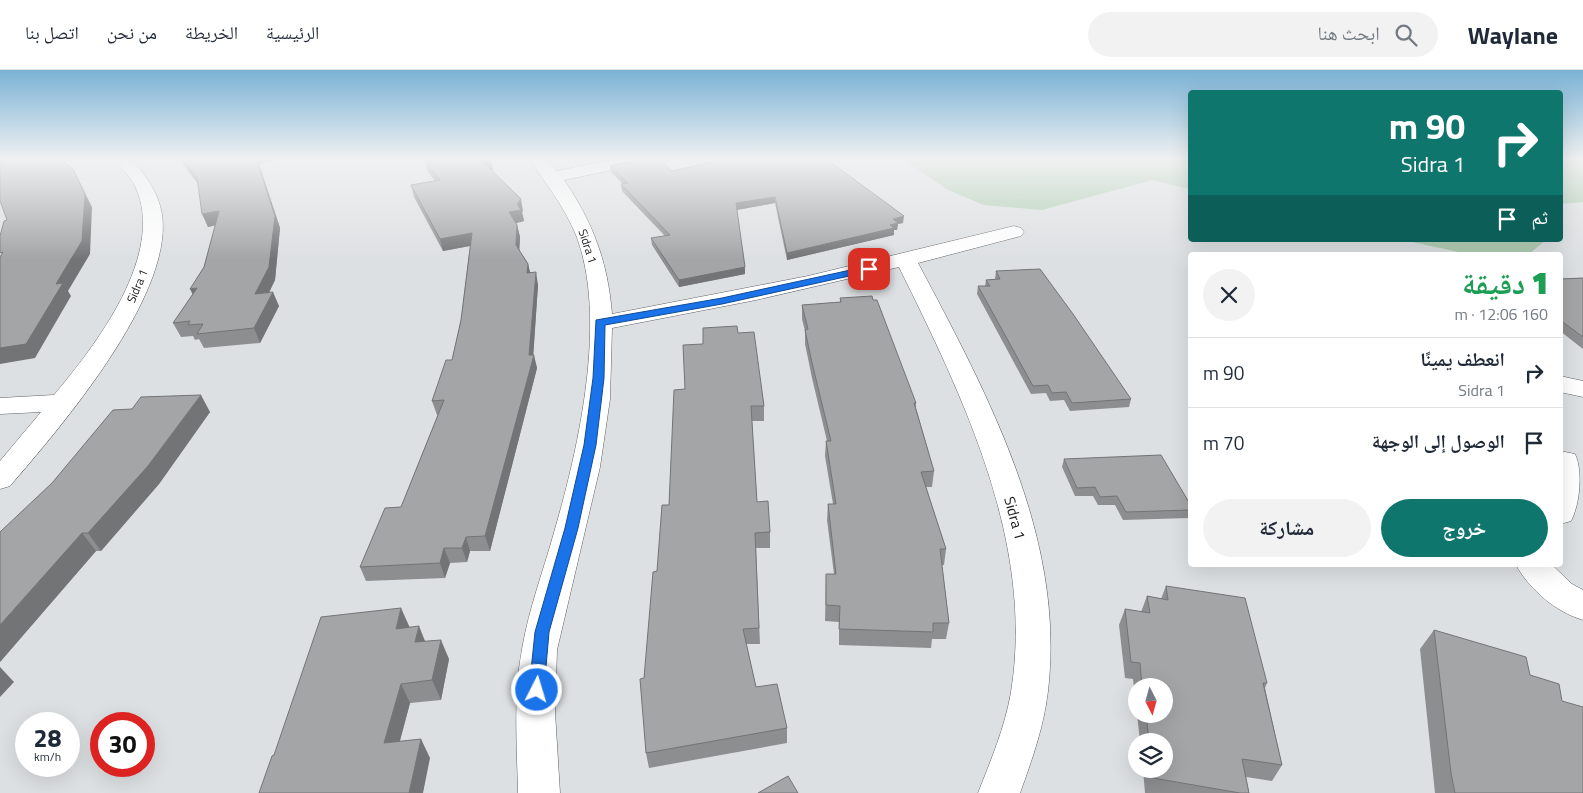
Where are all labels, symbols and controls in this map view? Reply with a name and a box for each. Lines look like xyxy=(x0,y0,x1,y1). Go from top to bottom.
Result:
search box xyxy=(1088,12,1438,57)
text: Waylane xyxy=(1468,17,1558,53)
text: ابحث هنا xyxy=(1318,18,1380,47)
text: اتصل بنا xyxy=(25,19,79,46)
text: من نحن xyxy=(107,19,157,46)
text: الخريطة xyxy=(185,19,238,46)
text: الرئيسية xyxy=(266,19,319,46)
icon: search xyxy=(1392,21,1420,49)
text: 90 m xyxy=(1389,99,1465,153)
icon: right xyxy=(1483,110,1548,175)
text: Sidra 1 xyxy=(1401,147,1465,181)
text: ثم xyxy=(1531,202,1548,231)
icon: arrive xyxy=(1493,205,1521,233)
street label: Sidra 1 xyxy=(574,226,602,266)
pin xyxy=(848,248,890,290)
icon: arrive xyxy=(855,255,883,283)
text: 1 دقيقة xyxy=(1462,260,1548,306)
street label: Sidra 1 xyxy=(121,266,153,306)
button: close xyxy=(1203,269,1255,321)
text: 160 m · 12:06 xyxy=(1454,302,1548,326)
text: انعطف يمينًا xyxy=(1420,344,1505,373)
text: 90 m xyxy=(1203,358,1244,387)
icon: right xyxy=(1520,359,1548,387)
text: Sidra 1 xyxy=(1458,378,1505,402)
text: الوصول إلى الوجهة xyxy=(1372,426,1505,455)
text: 70 m xyxy=(1203,428,1244,457)
icon: arrive xyxy=(1520,429,1548,457)
street label: Sidra 1 xyxy=(998,494,1032,542)
button: مشاركة xyxy=(1203,499,1371,557)
button: خروج xyxy=(1381,499,1548,557)
position arrow xyxy=(510,663,562,715)
north arrow xyxy=(1128,678,1172,722)
map controls xyxy=(1128,678,1173,778)
speed limit sign: 30 xyxy=(90,712,155,777)
text: 28 xyxy=(33,719,62,757)
button: layers xyxy=(1128,733,1173,778)
text: km/h xyxy=(34,747,61,766)

